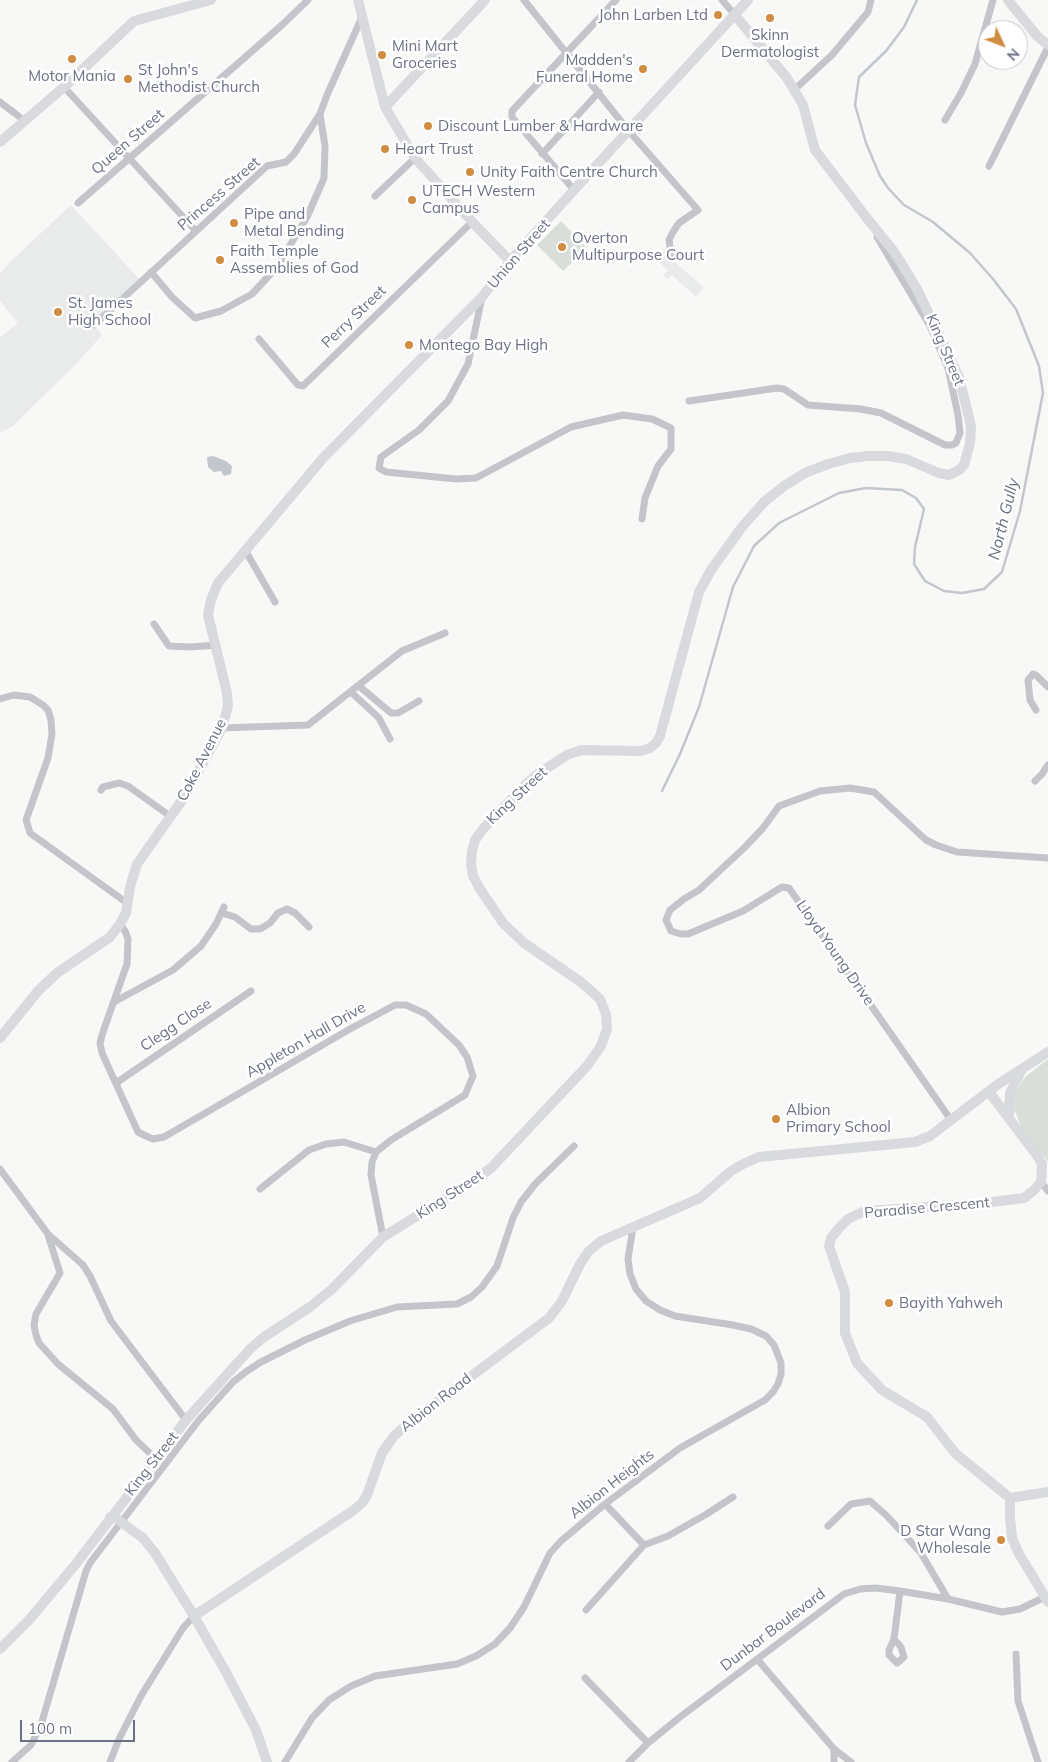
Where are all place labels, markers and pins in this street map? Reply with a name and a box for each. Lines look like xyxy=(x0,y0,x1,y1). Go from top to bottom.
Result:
place label: John Larben Ltd xyxy=(599,6,708,24)
marker: John Larben Ltd xyxy=(712,9,724,21)
marker: Skinn Dermatologist xyxy=(764,12,776,24)
place label: Skinn Dermatologist xyxy=(721,26,819,61)
place label: Mini Mart Groceries xyxy=(392,37,458,72)
marker: Mini Mart Groceries xyxy=(376,49,388,61)
place label: Madden's Funeral Home xyxy=(536,51,633,86)
marker: Motor Mania xyxy=(66,53,78,65)
place label: St John's Methodist Church xyxy=(138,61,260,96)
marker: Madden's Funeral Home xyxy=(637,63,649,75)
place label: Motor Mania xyxy=(28,67,116,85)
marker: St John's Methodist Church xyxy=(122,73,134,85)
place label: Discount Lumber & Hardware xyxy=(438,117,643,135)
marker: Discount Lumber & Hardware xyxy=(422,120,434,132)
place label: Heart Trust xyxy=(395,140,473,158)
marker: Heart Trust xyxy=(379,143,391,155)
place label: Unity Faith Centre Church xyxy=(480,163,658,181)
marker: Unity Faith Centre Church xyxy=(464,166,476,178)
place label: UTECH Western Campus xyxy=(422,182,535,217)
marker: UTECH Western Campus xyxy=(406,194,418,206)
place label: Pipe and Metal Bending xyxy=(244,205,344,240)
marker: Pipe and Metal Bending xyxy=(228,217,240,229)
place label: Overton Multipurpose Court xyxy=(572,229,704,264)
marker: Overton Multipurpose Court xyxy=(556,241,568,253)
place label: Faith Temple Assemblies of God xyxy=(230,242,359,277)
marker: Faith Temple Assemblies of God xyxy=(214,254,226,266)
place label: St. James High School xyxy=(68,294,151,329)
marker: St. James High School xyxy=(52,306,64,318)
place label: Montego Bay High xyxy=(419,336,548,354)
marker: Montego Bay High xyxy=(403,339,415,351)
place label: Albion Primary School xyxy=(786,1101,891,1136)
marker: Albion Primary School xyxy=(770,1113,782,1125)
place label: Bayith Yahweh xyxy=(899,1294,1003,1312)
marker: Bayith Yahweh xyxy=(883,1297,895,1309)
place label: D Star Wang Wholesale xyxy=(900,1522,991,1557)
marker: D Star Wang Wholesale xyxy=(995,1534,1007,1546)

